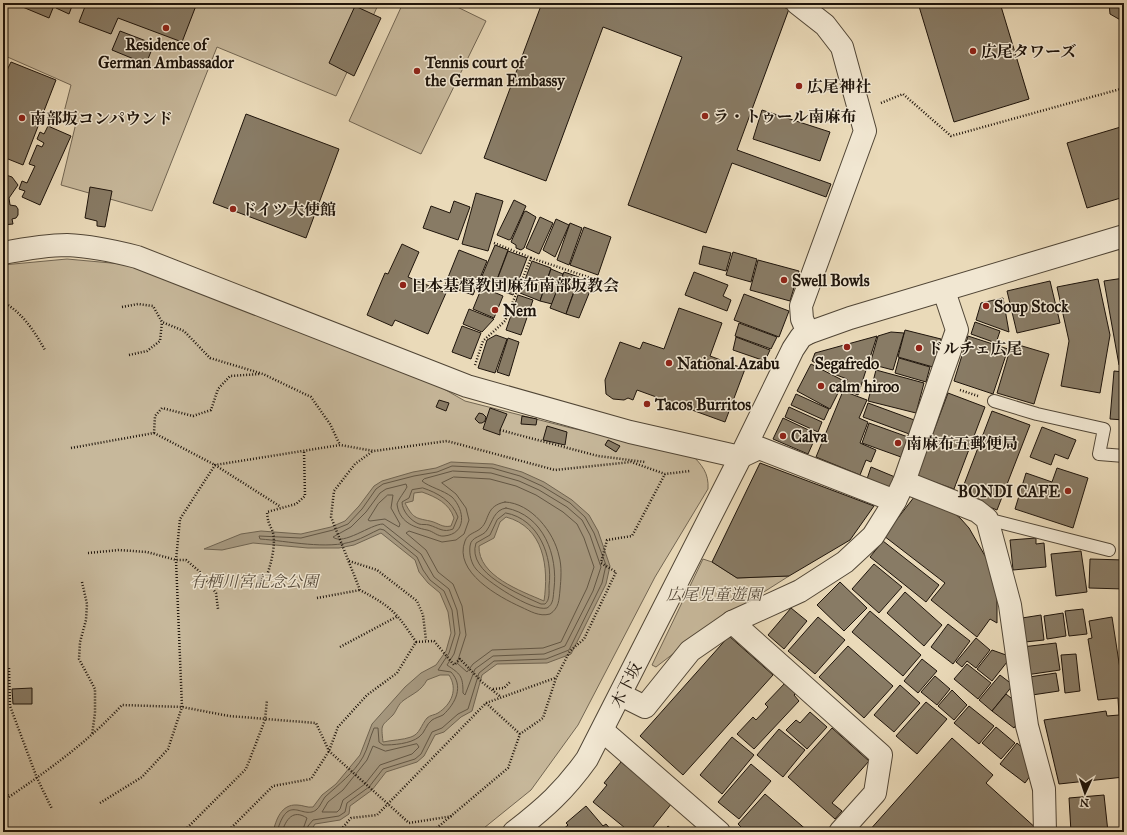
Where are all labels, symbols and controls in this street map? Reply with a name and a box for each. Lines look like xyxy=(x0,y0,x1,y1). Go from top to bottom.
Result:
marker: Residence of German Ambassador xyxy=(161,23,171,33)
place label: Residence of German Ambassador xyxy=(98,35,235,72)
place label: 広尾タワーズ xyxy=(981,42,1076,61)
marker: 広尾タワーズ xyxy=(968,46,978,56)
place label: Tennis court of the German Embassy xyxy=(424,53,566,91)
marker: Tennis court of the German Embassy xyxy=(412,66,422,76)
place label: 広尾神社 xyxy=(807,77,871,96)
marker: 広尾神社 xyxy=(794,81,804,91)
place label: ラ・トゥール南麻布 xyxy=(713,107,856,126)
place label: 南部坂コンパウンド xyxy=(30,109,173,128)
marker: ラ・トゥール南麻布 xyxy=(700,111,710,121)
marker: 南部坂コンパウンド xyxy=(17,113,27,123)
place label: ドイツ大使館 xyxy=(241,200,336,219)
marker: ドイツ大使館 xyxy=(228,204,238,214)
place label: Swell Bowls xyxy=(792,271,870,290)
marker: Swell Bowls xyxy=(779,275,789,285)
place label: 日本基督教団麻布南部坂教会 xyxy=(411,276,619,295)
marker: 日本基督教団麻布南部坂教会 xyxy=(398,280,408,290)
place label: Soup Stock xyxy=(994,297,1069,317)
place label: Nem xyxy=(503,301,537,320)
marker: Soup Stock xyxy=(981,301,991,311)
marker: Nem xyxy=(490,305,500,315)
place label: ドルチェ広尾 xyxy=(927,339,1023,358)
marker: Segafredo xyxy=(842,342,852,352)
marker: ドルチェ広尾 xyxy=(914,343,924,353)
place label: National Azabu xyxy=(677,354,780,373)
place label: Segafredo xyxy=(815,354,879,374)
marker: National Azabu xyxy=(664,358,674,368)
place label: calm hiroo xyxy=(829,377,899,396)
marker: calm hiroo xyxy=(816,381,826,391)
place label: Tacos Burritos xyxy=(654,395,751,414)
marker: Tacos Burritos xyxy=(642,399,652,409)
place label: Calva xyxy=(791,427,828,446)
marker: Calva xyxy=(778,431,788,441)
place label: 南麻布五郵便局 xyxy=(906,434,1018,453)
marker: 南麻布五郵便局 xyxy=(893,438,903,448)
place label: BONDI CAFE xyxy=(958,482,1061,501)
marker: BONDI CAFE xyxy=(1063,486,1073,496)
park label: 有栖川宮記念公園 xyxy=(190,572,321,591)
park label: 広尾児童遊園 xyxy=(666,585,765,604)
street label: 木下坂 xyxy=(607,659,645,711)
north arrow xyxy=(1065,773,1105,813)
text: N xyxy=(1079,796,1090,809)

